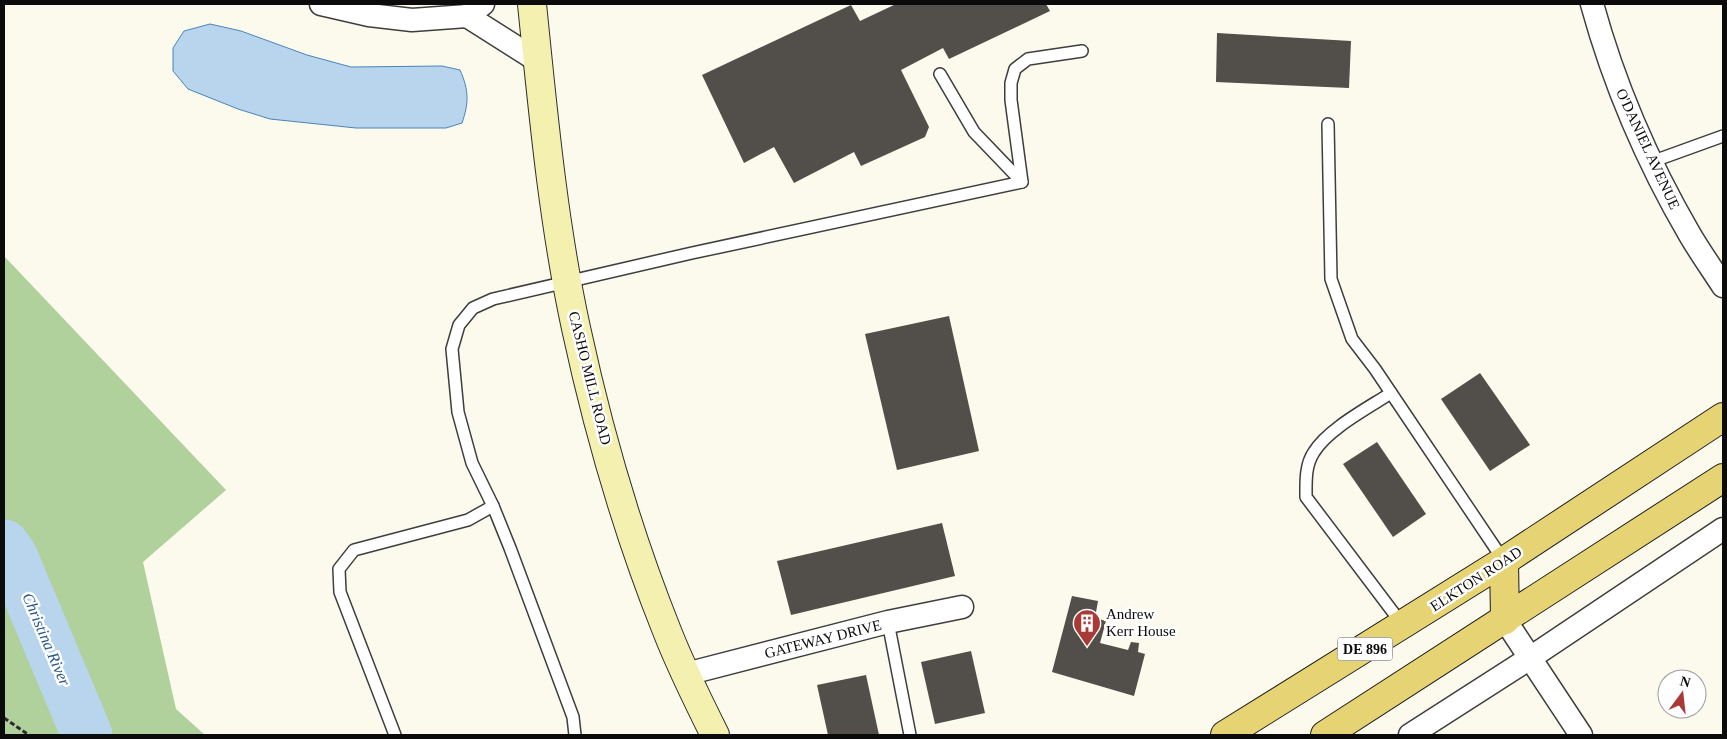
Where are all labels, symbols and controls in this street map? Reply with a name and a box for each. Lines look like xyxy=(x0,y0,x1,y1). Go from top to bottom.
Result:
street label: O'DANIEL AVENUE xyxy=(1613,86,1683,212)
street label: CASHO MILL ROAD xyxy=(566,310,614,447)
street label: ELKTON ROAD xyxy=(1427,543,1525,615)
water label: Christina River xyxy=(19,590,74,689)
place label: Andrew Kerr House xyxy=(1106,606,1176,639)
building icon: Andrew Kerr House xyxy=(1072,608,1102,647)
street label: GATEWAY DRIVE xyxy=(763,617,883,661)
road number: DE 896 xyxy=(1338,638,1392,661)
north arrow xyxy=(1657,669,1707,719)
text: N xyxy=(1678,673,1692,690)

